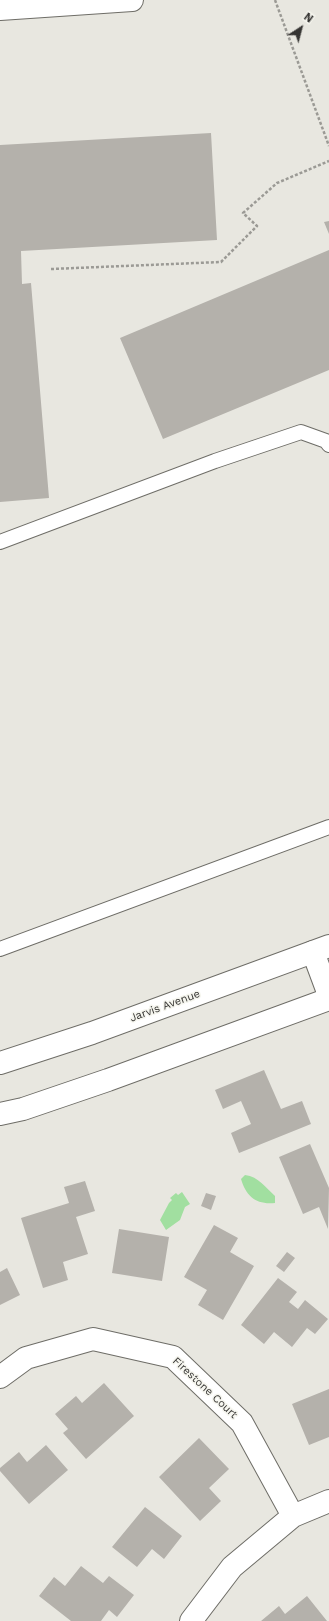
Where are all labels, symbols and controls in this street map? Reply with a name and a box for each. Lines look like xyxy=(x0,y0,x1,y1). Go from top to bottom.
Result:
north arrow xyxy=(281,8,321,48)
text: N xyxy=(301,10,315,26)
street label: Jarvis Avenue xyxy=(128,987,202,1025)
street label: Firestone Court xyxy=(170,1355,240,1421)

